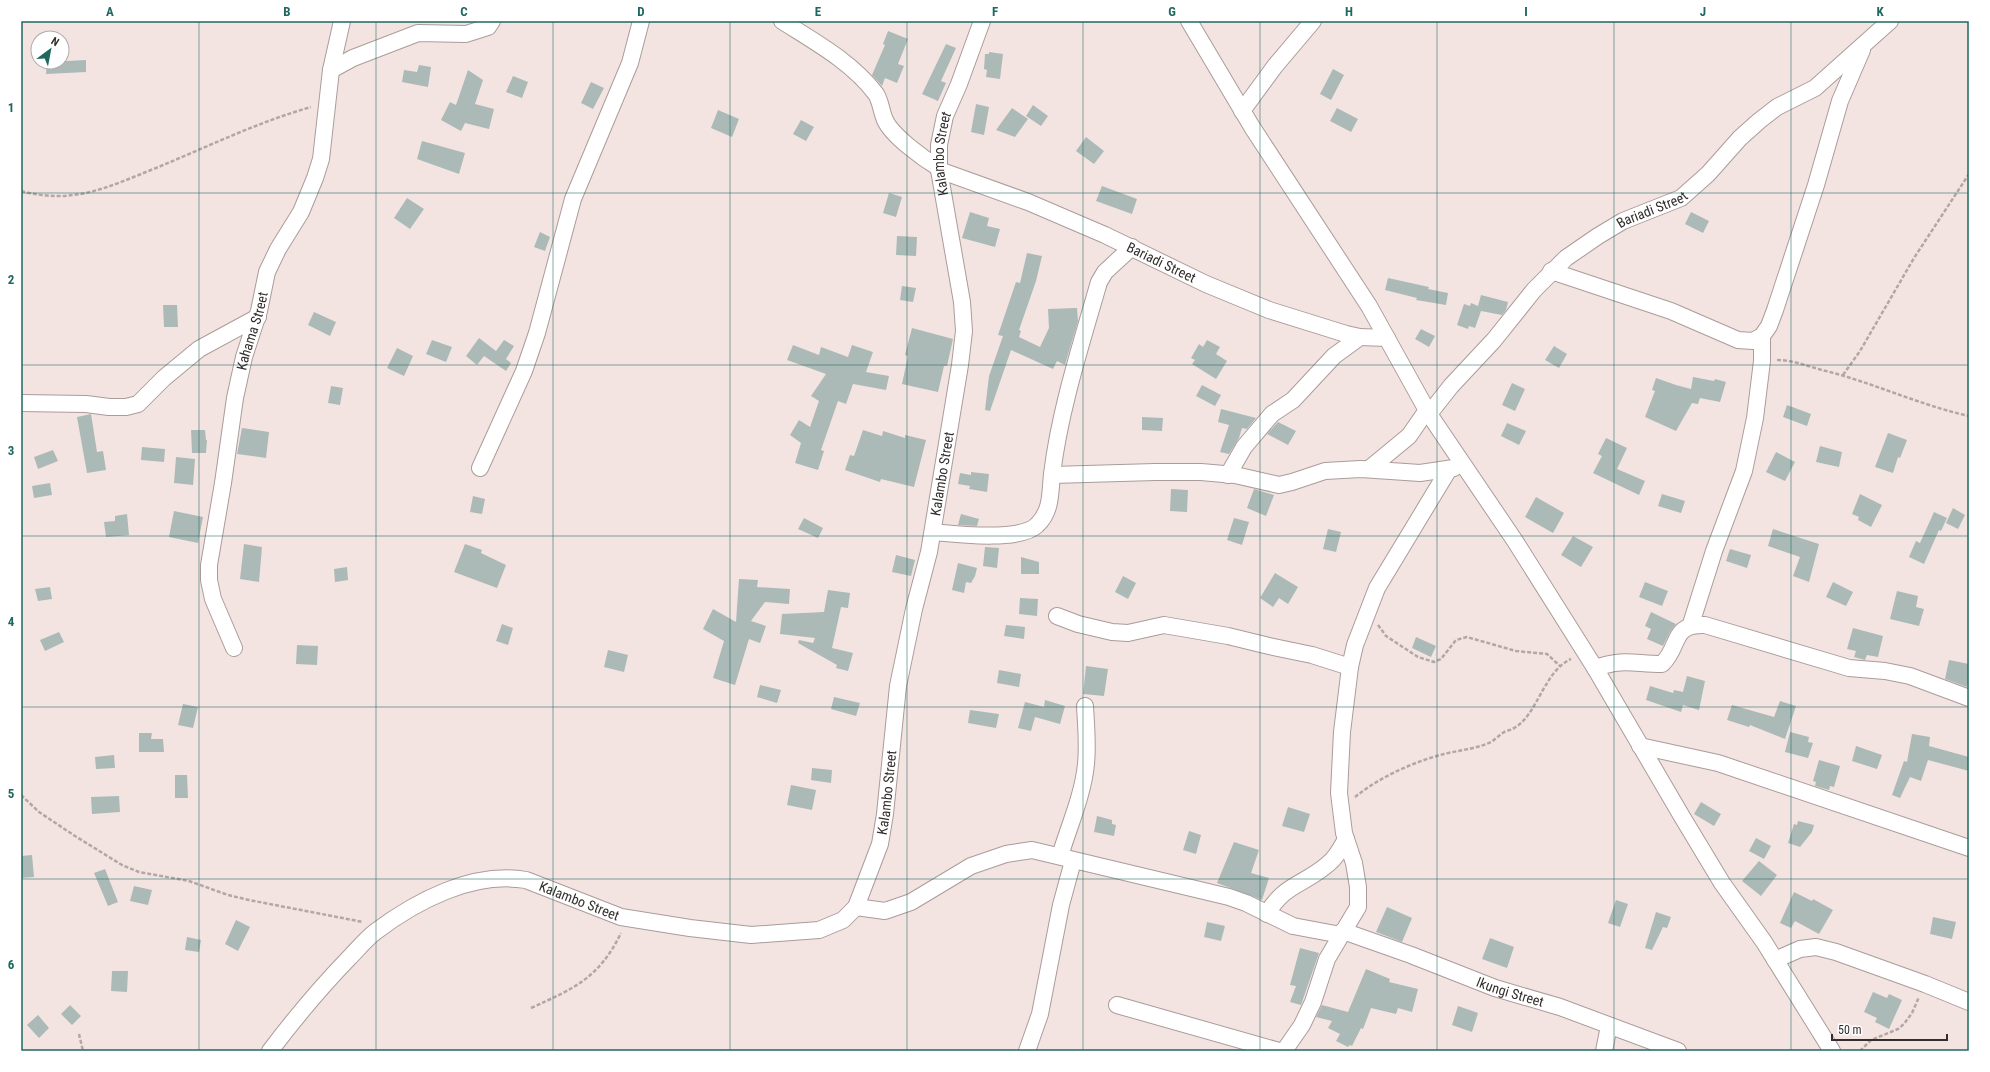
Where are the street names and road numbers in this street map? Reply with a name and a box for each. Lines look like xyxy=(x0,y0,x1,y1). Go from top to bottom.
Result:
street label: Kalambo Street xyxy=(931,109,954,197)
street label: Bariadi Street xyxy=(1614,188,1691,231)
street label: Bariadi Street xyxy=(1124,239,1199,286)
street label: Kahama Street xyxy=(233,290,271,372)
street label: Kalambo Street xyxy=(927,431,957,517)
street label: Kalambo Street xyxy=(874,750,899,836)
street label: Kalambo Street xyxy=(537,878,622,924)
street label: Ikungi Street xyxy=(1474,974,1546,1010)

